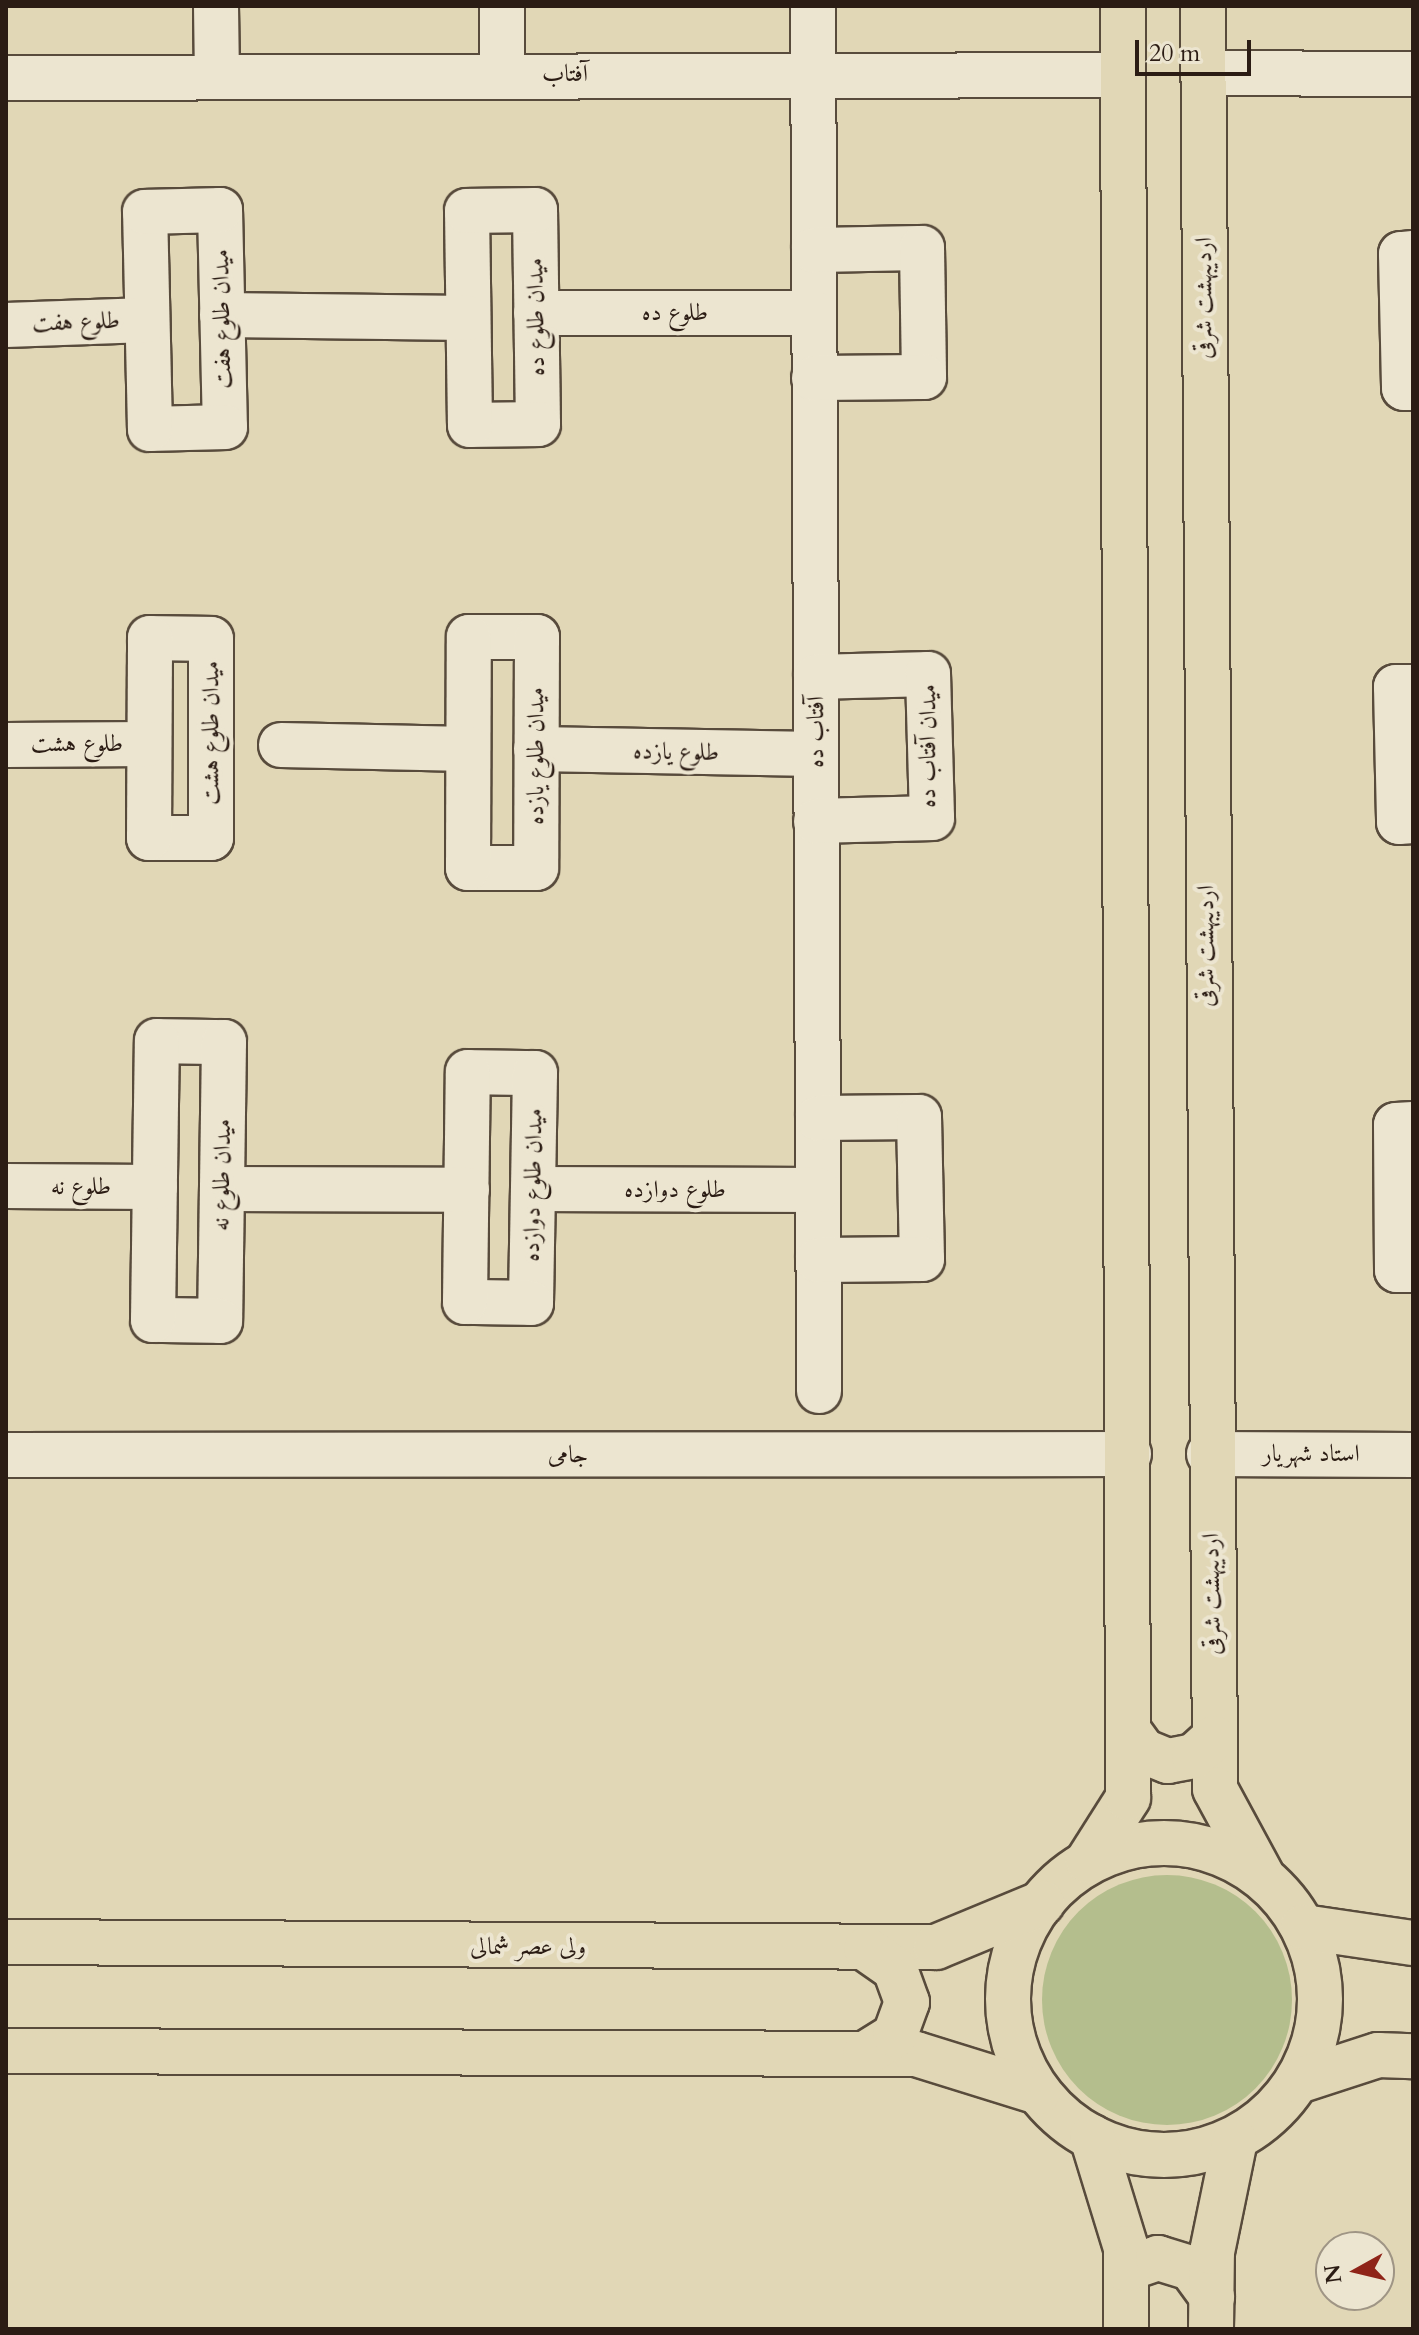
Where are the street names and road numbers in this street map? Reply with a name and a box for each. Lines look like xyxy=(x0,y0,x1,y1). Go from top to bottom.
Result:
street label: آفتاب xyxy=(542,60,588,88)
street label: اردیبهشت شرقی xyxy=(1190,237,1218,359)
street label: میدان طلوع هفت xyxy=(206,249,238,389)
street label: میدان طلوع ده xyxy=(521,258,551,376)
street label: طلوع ده xyxy=(642,299,708,327)
street label: طلوع هفت xyxy=(32,306,120,338)
street label: میدان طلوع هشت xyxy=(197,661,225,805)
street label: میدان آفتاب ده xyxy=(914,684,942,808)
street label: میدان طلوع یازده xyxy=(522,687,550,825)
street label: آفتاب ده xyxy=(802,696,830,768)
street label: طلوع هشت xyxy=(31,730,123,758)
street label: طلوع یازده xyxy=(633,737,719,767)
street label: اردیبهشت شرقی xyxy=(1192,885,1220,1007)
street label: میدان طلوع دوازده xyxy=(517,1108,549,1262)
street label: میدان طلوع نه xyxy=(207,1119,237,1231)
street label: طلوع نه xyxy=(51,1173,111,1201)
street label: طلوع دوازده xyxy=(624,1176,726,1204)
street label: استاد شهریار xyxy=(1262,1440,1360,1468)
street label: جامی xyxy=(548,1441,588,1469)
street label: اردیبهشت شرقی xyxy=(1197,1533,1227,1655)
street label: ولی عصر شمالی xyxy=(470,1933,586,1961)

